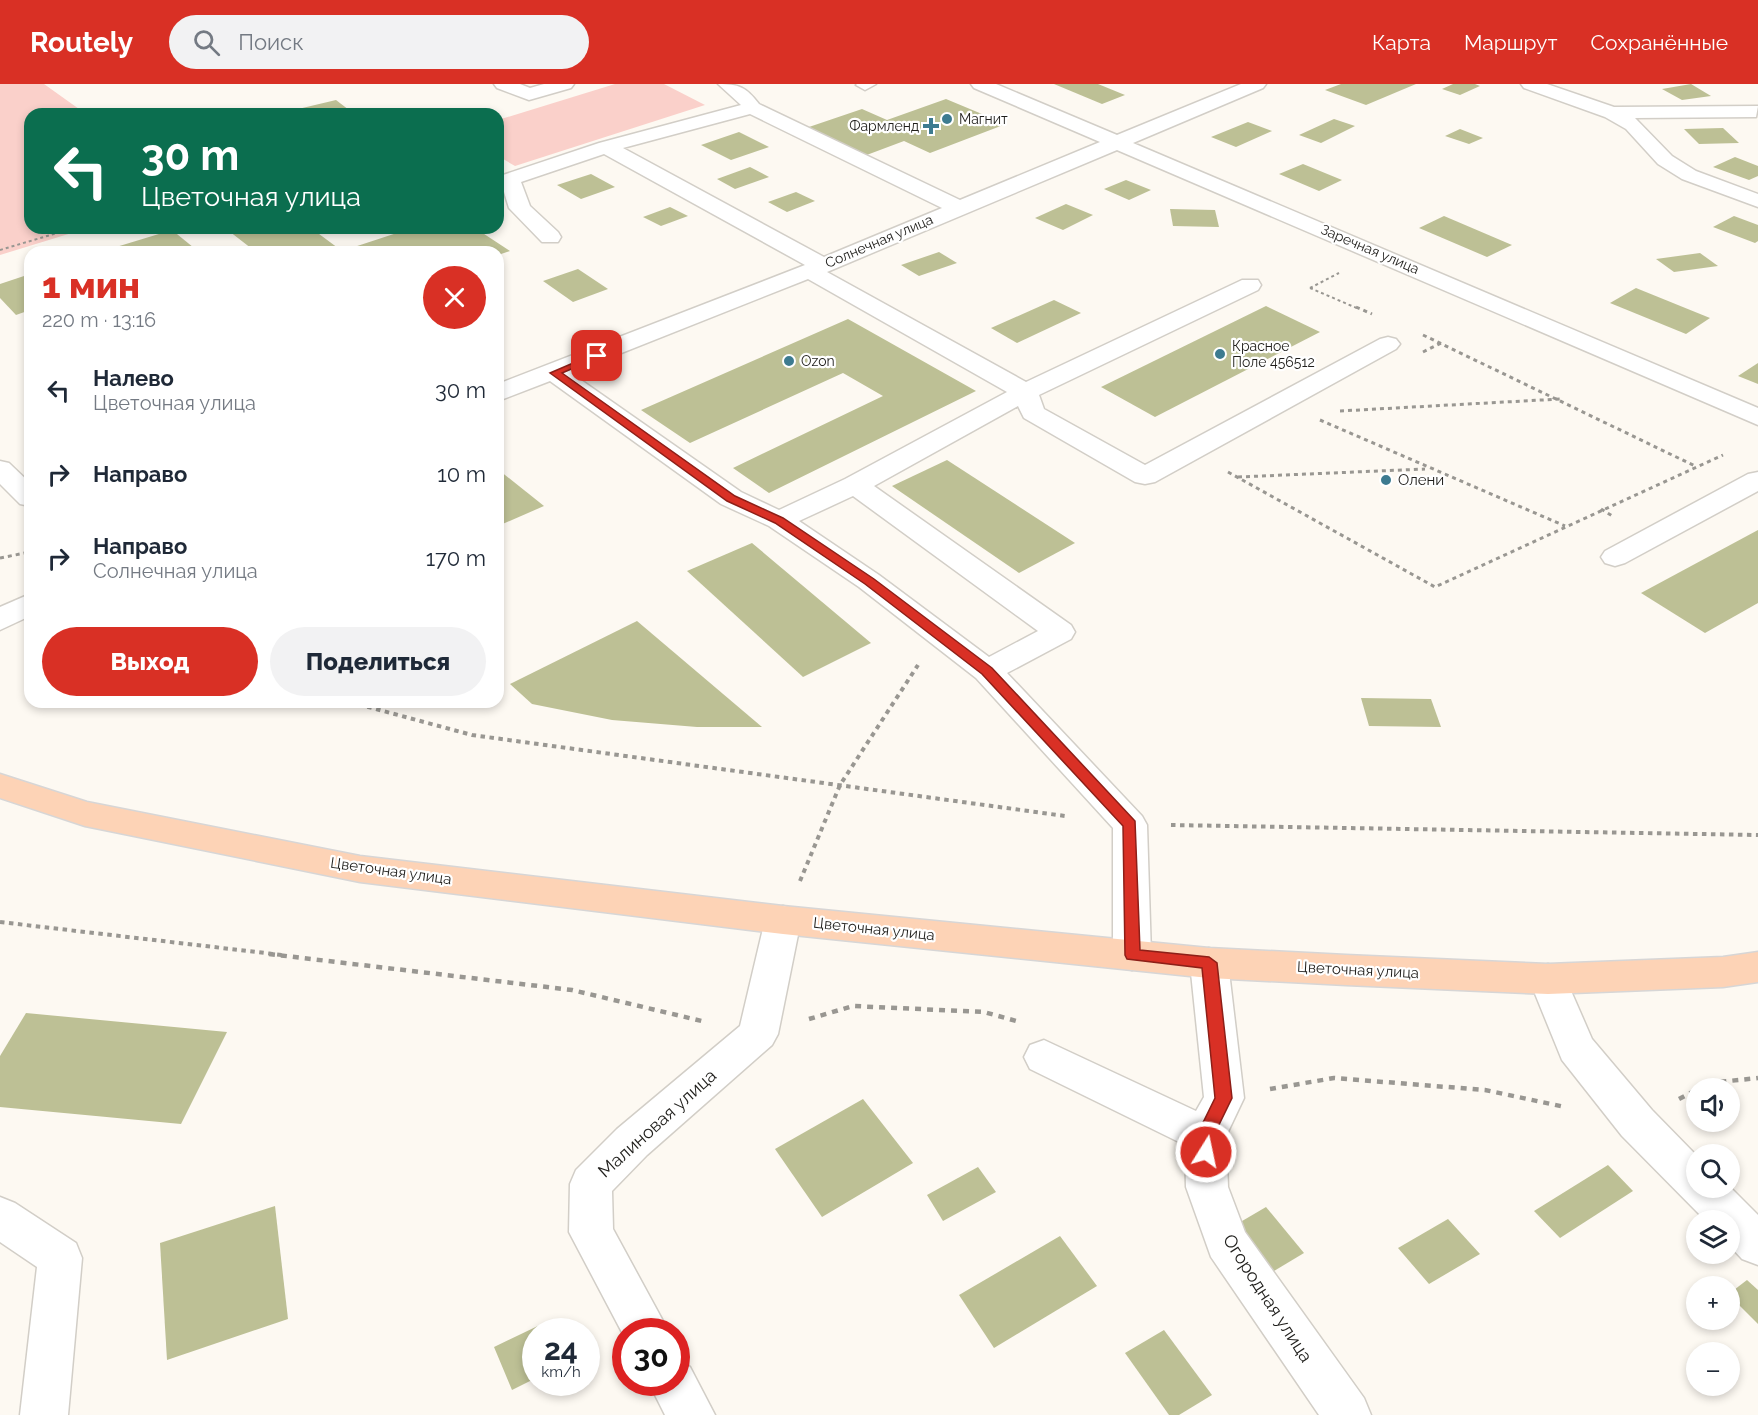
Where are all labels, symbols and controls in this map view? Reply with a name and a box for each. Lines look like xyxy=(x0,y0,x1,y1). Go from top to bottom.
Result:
search box xyxy=(169,15,589,69)
text: Routely xyxy=(30,26,133,59)
icon: search xyxy=(190,26,223,59)
text: Поиск xyxy=(238,29,304,55)
text: Карта xyxy=(1372,30,1431,55)
text: Маршрут xyxy=(1464,30,1557,55)
text: Сохранённые xyxy=(1590,30,1728,55)
place label: Магнит xyxy=(959,111,1008,127)
marker: Магнит xyxy=(940,112,954,126)
place label: Фармленд xyxy=(849,118,919,134)
marker: Фармленд xyxy=(924,119,938,133)
text: 30 m xyxy=(141,131,239,180)
icon: left xyxy=(42,132,120,210)
text: Цветочная улица xyxy=(141,181,361,212)
street label: Солнечная улица xyxy=(823,211,935,271)
street label: Заречная улица xyxy=(1318,221,1422,277)
text: 1 мин xyxy=(42,264,140,306)
button: close xyxy=(423,266,486,329)
text: 220 m · 13:16 xyxy=(42,308,156,332)
pin xyxy=(571,330,622,381)
place label: Красное Поле 456512 xyxy=(1232,338,1315,370)
icon: arrive xyxy=(580,339,613,372)
marker: Красное Поле 456512 xyxy=(1213,347,1227,361)
place label: Ozon xyxy=(801,353,835,369)
marker: Ozon xyxy=(782,354,796,368)
text: Налево xyxy=(93,365,174,391)
icon: left xyxy=(42,374,75,407)
text: 30 m xyxy=(435,377,486,403)
text: Цветочная улица xyxy=(93,391,256,415)
icon: right xyxy=(42,458,75,491)
text: Направо xyxy=(93,461,187,487)
text: 10 m xyxy=(437,461,486,487)
place label: Олени xyxy=(1398,471,1444,489)
marker: Олени xyxy=(1379,473,1393,487)
text: Направо xyxy=(93,533,187,559)
icon: right xyxy=(42,542,75,575)
text: 170 m xyxy=(426,545,486,571)
text: Солнечная улица xyxy=(93,559,258,583)
button: Выход xyxy=(42,627,258,696)
button: Поделиться xyxy=(270,627,486,696)
street label: Цветочная улица xyxy=(329,854,453,888)
street label: Цветочная улица xyxy=(812,914,936,944)
street label: Цветочная улица xyxy=(1297,958,1419,982)
street label: Малиновая улица xyxy=(594,1065,720,1181)
map controls xyxy=(1686,1078,1740,1396)
button: sound xyxy=(1686,1078,1740,1132)
position arrow xyxy=(1174,1120,1238,1184)
button: search xyxy=(1686,1144,1740,1198)
button: layers xyxy=(1686,1210,1740,1264)
street label: Огородная улица xyxy=(1219,1230,1317,1366)
button: + xyxy=(1686,1276,1740,1330)
speed limit sign: 30 xyxy=(612,1318,690,1396)
text: 24 xyxy=(544,1332,578,1367)
button: − xyxy=(1686,1342,1740,1396)
text: km/h xyxy=(541,1363,581,1381)

